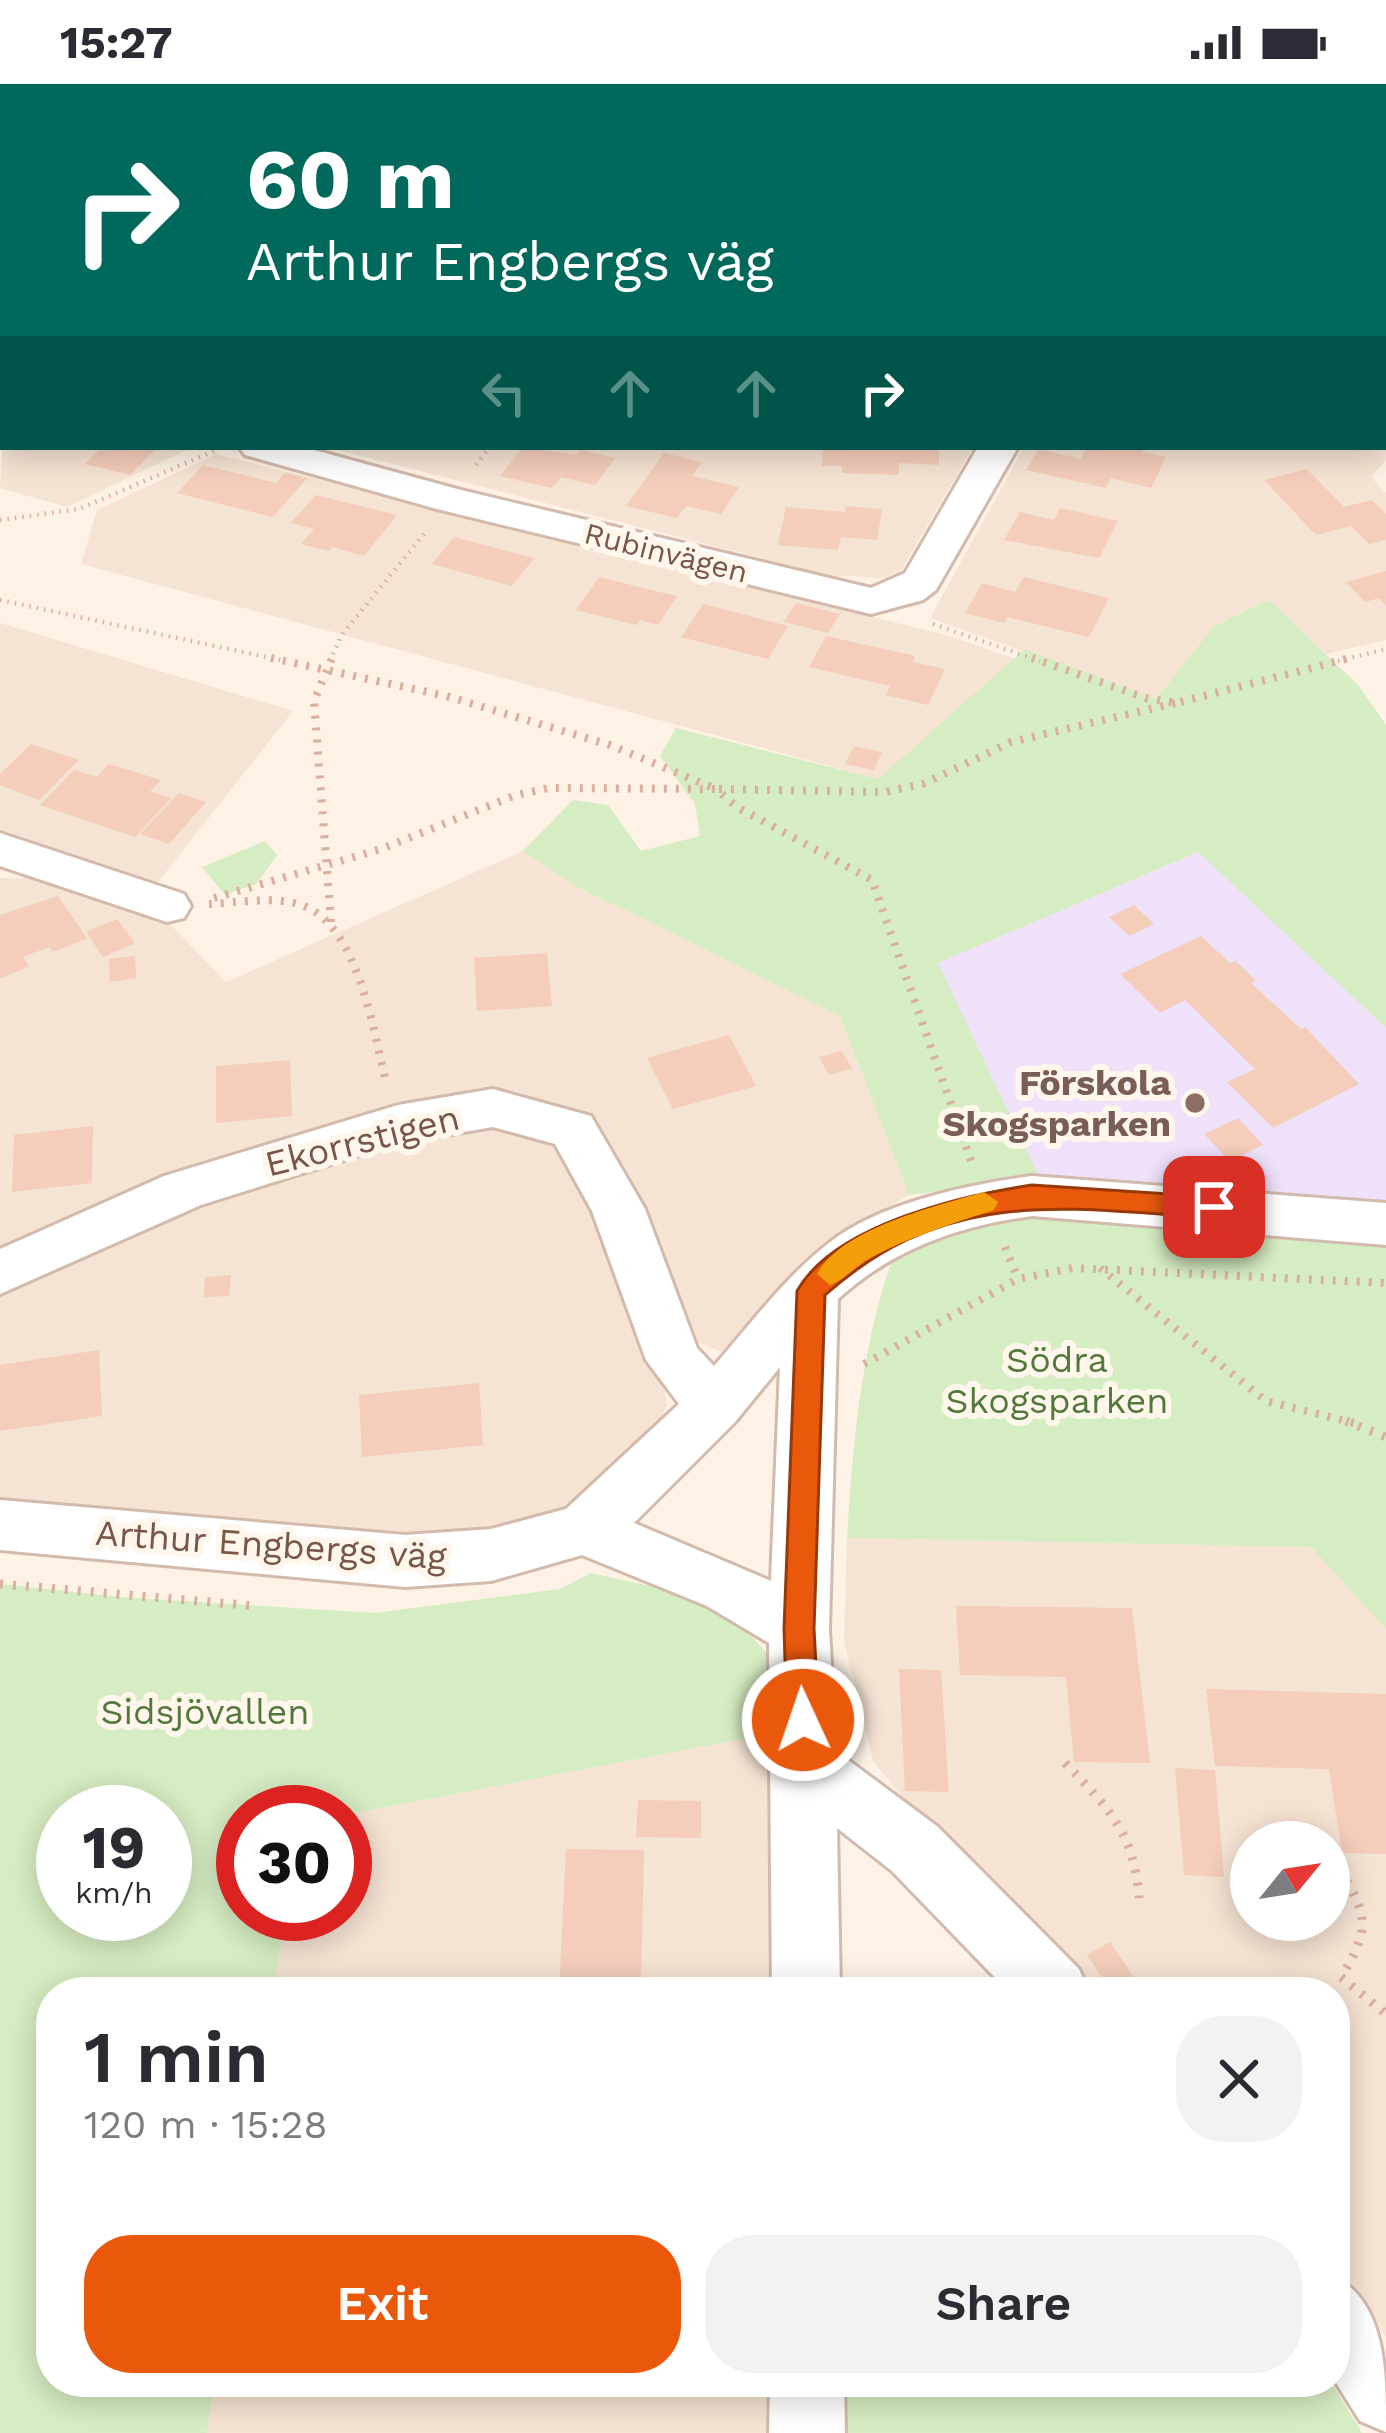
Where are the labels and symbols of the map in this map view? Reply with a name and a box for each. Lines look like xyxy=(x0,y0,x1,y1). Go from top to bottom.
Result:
street label: Rubinvägen xyxy=(581,515,751,590)
place label: Förskola Skogsparken xyxy=(942,1062,1171,1145)
marker: Förskola Skogsparken xyxy=(1182,1090,1208,1116)
street label: Ekorrstigen xyxy=(261,1097,464,1185)
pin xyxy=(1163,1156,1265,1258)
park label: Södra Skogsparken xyxy=(945,1339,1169,1422)
street label: Arthur Engbergs väg xyxy=(94,1512,449,1578)
position arrow xyxy=(740,1657,866,1783)
park label: Sidsjövallen xyxy=(101,1691,309,1733)
speed limit sign: 30 xyxy=(216,1785,372,1941)
north arrow xyxy=(1230,1821,1350,1941)

